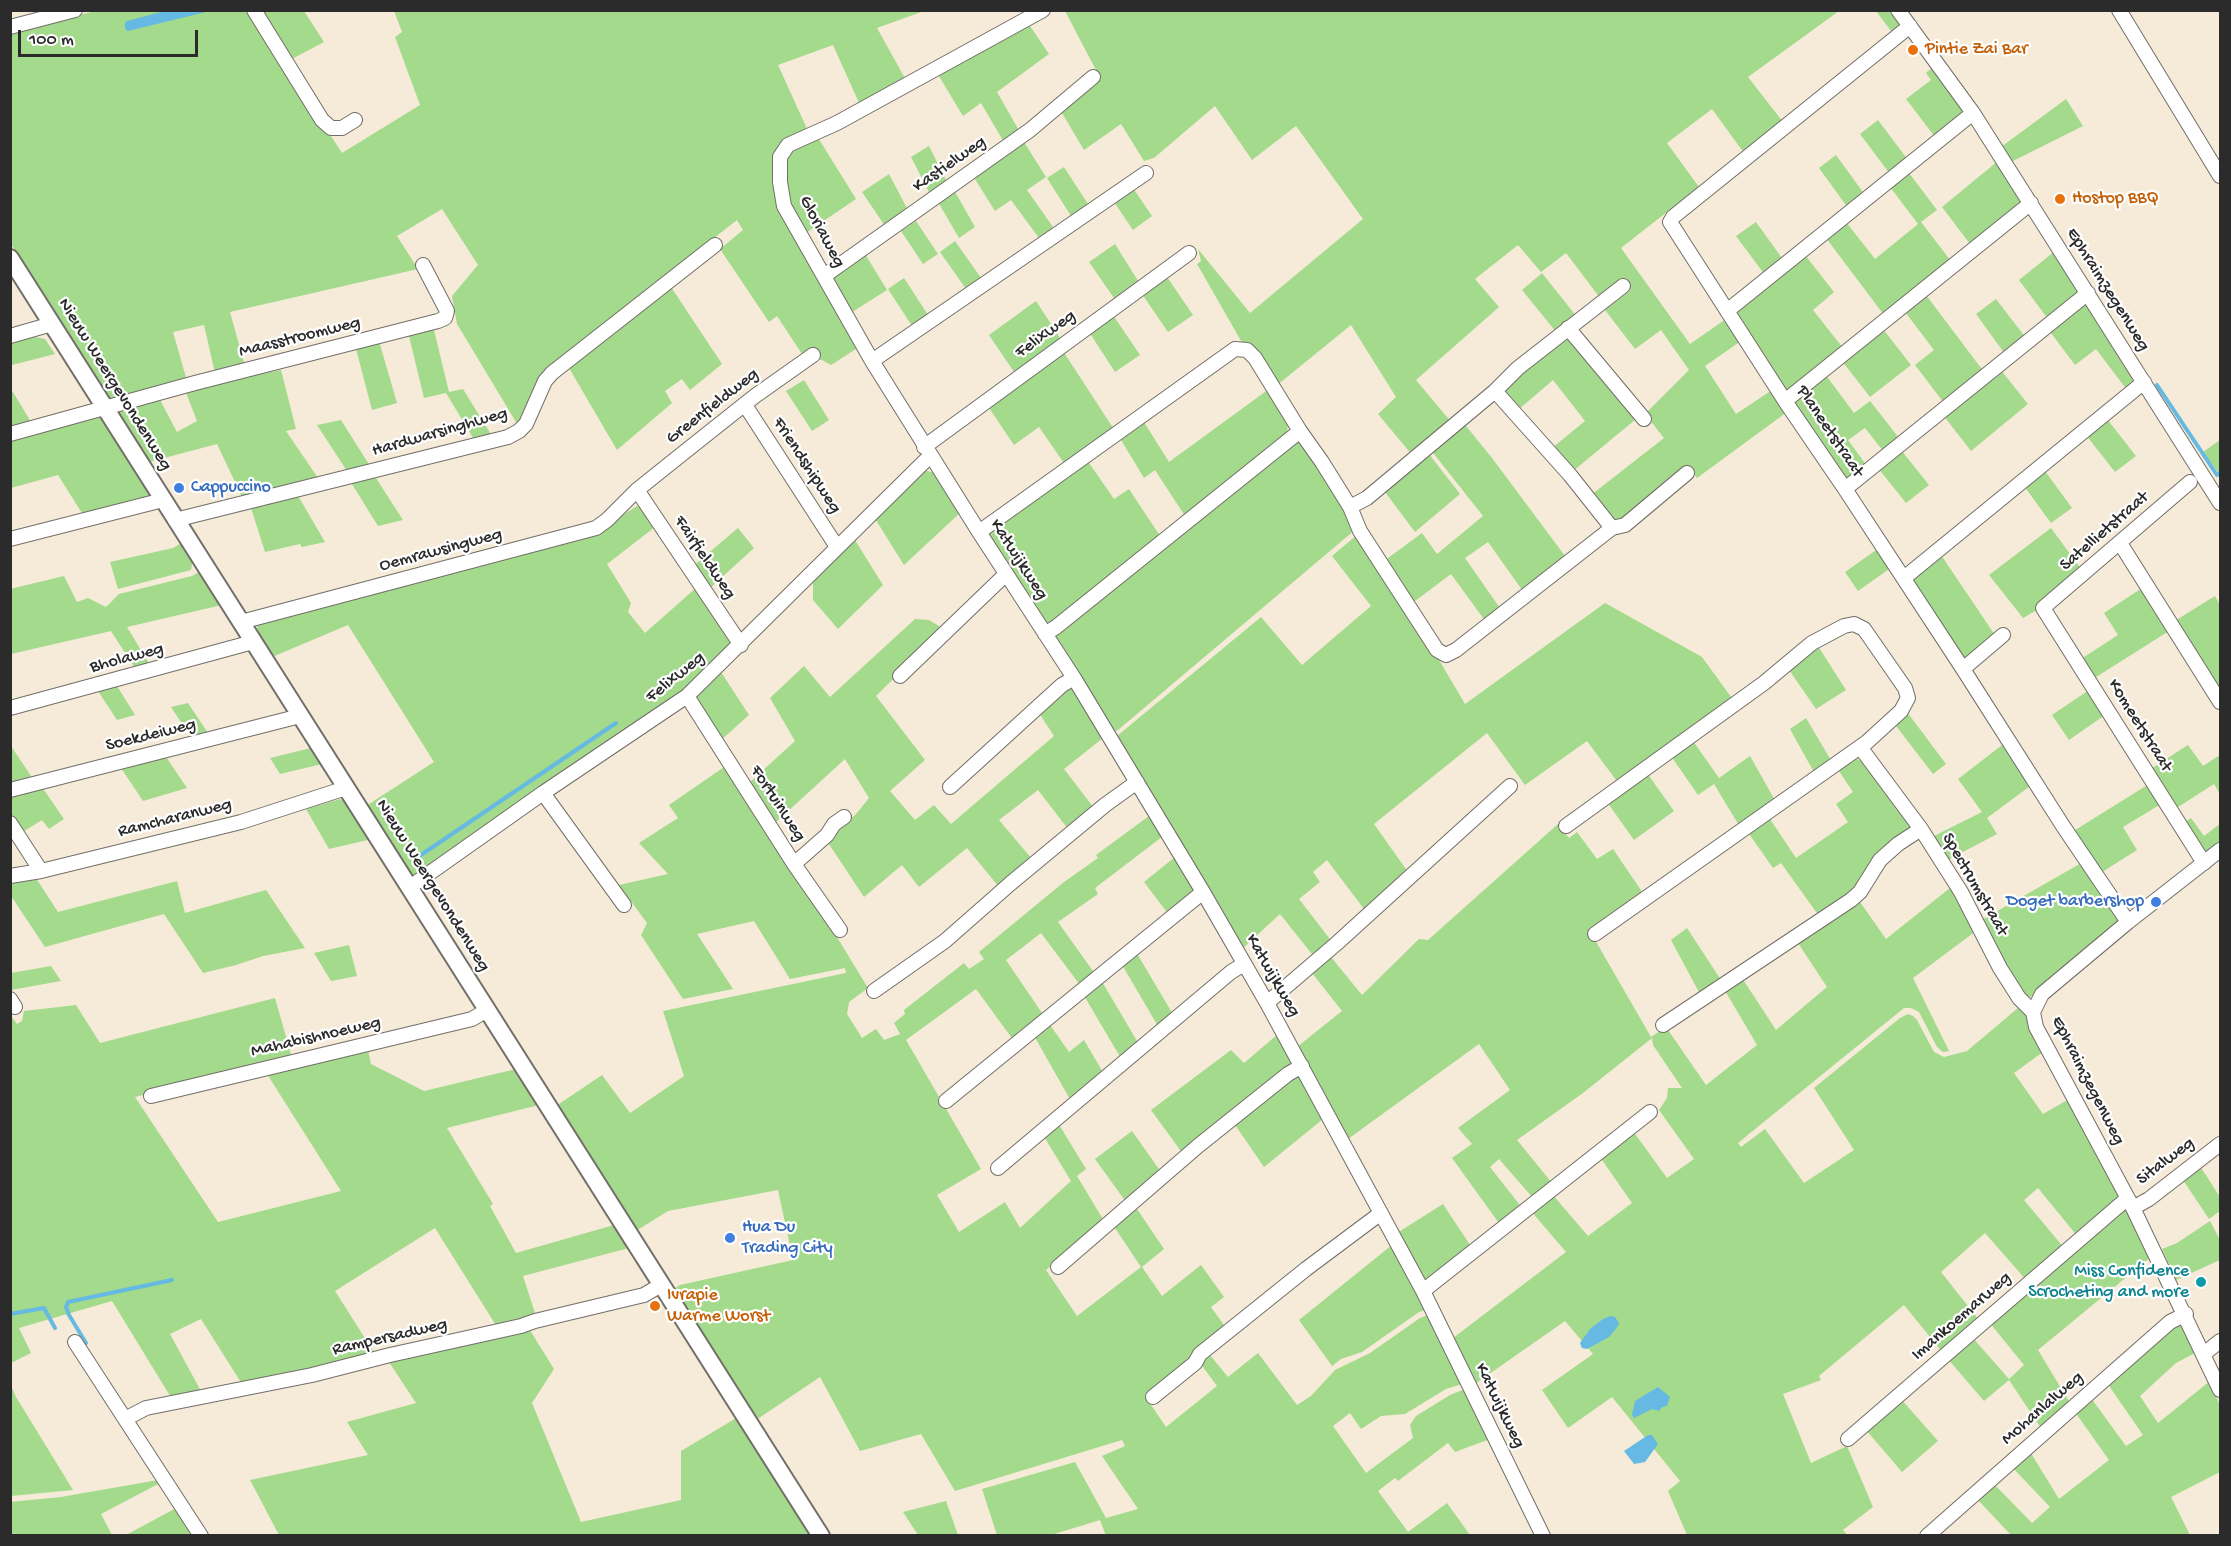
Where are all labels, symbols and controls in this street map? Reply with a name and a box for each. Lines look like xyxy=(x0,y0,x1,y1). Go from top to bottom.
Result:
scale bar xyxy=(21,18,201,56)
text: 100 m xyxy=(29,30,74,51)
place label: Pintie Zai Bar xyxy=(1925,39,2028,61)
marker: Pintie Zai Bar xyxy=(1906,43,1920,57)
street label: Kastielweg xyxy=(909,132,991,198)
place label: Hostop BBQ xyxy=(2072,188,2159,210)
street label: Gloriaweg xyxy=(793,192,849,272)
marker: Hostop BBQ xyxy=(2053,192,2067,206)
street label: Ephraimzegenweg xyxy=(2060,224,2154,356)
street label: Nieuw Weergevondenweg xyxy=(52,295,176,475)
street label: Felixweg xyxy=(1012,306,1080,364)
street label: Maasstroomweg xyxy=(237,312,363,364)
street label: Greenfieldweg xyxy=(662,364,764,450)
street label: Planeetstraat xyxy=(1790,382,1868,482)
street label: Hardwarsinghweg xyxy=(370,403,510,463)
street label: Friendshipweg xyxy=(767,414,845,518)
place label: Cappuccino xyxy=(191,477,271,499)
marker: Cappuccino xyxy=(172,481,186,495)
street label: Satellietstraat xyxy=(2056,487,2154,577)
street label: Fairfieldweg xyxy=(668,512,740,604)
street label: Katwijkweg xyxy=(984,516,1052,604)
street label: Oemrawsingweg xyxy=(377,524,505,578)
street label: Bholaweg xyxy=(88,639,166,679)
street label: Felixweg xyxy=(642,648,710,708)
street label: Komeetstraat xyxy=(2102,675,2176,777)
street label: Soekdeiweg xyxy=(104,714,198,758)
street label: Fortuinweg xyxy=(744,762,810,846)
street label: Ramcharanweg xyxy=(116,794,234,844)
street label: Nieuw Weergevondenweg xyxy=(370,796,494,976)
street label: Spectrumstraat xyxy=(1936,830,2012,940)
place label: Doget barbershop xyxy=(2006,891,2144,913)
marker: Doget barbershop xyxy=(2149,895,2163,909)
street label: Katwijkweg xyxy=(1240,931,1304,1021)
street label: Mahabishnoeweg xyxy=(249,1013,383,1063)
street label: Ephraimzegenweg xyxy=(2045,1013,2129,1149)
street label: Sitalweg xyxy=(2133,1133,2199,1191)
place label: Hua Du Trading City xyxy=(742,1217,833,1260)
marker: Hua Du Trading City xyxy=(723,1231,737,1245)
place label: Miss Confidence Scrocheting and more xyxy=(2028,1261,2189,1304)
street label: Imankoemarweg xyxy=(1908,1268,2016,1366)
marker: Miss Confidence Scrocheting and more xyxy=(2194,1275,2208,1289)
place label: Ivrapie Warme Worst xyxy=(667,1285,770,1328)
marker: Ivrapie Warme Worst xyxy=(648,1299,662,1313)
street label: Rampersadweg xyxy=(330,1314,450,1362)
street label: Katwijkweg xyxy=(1469,1360,1529,1452)
street label: Mohanlalweg xyxy=(1998,1368,2088,1450)

